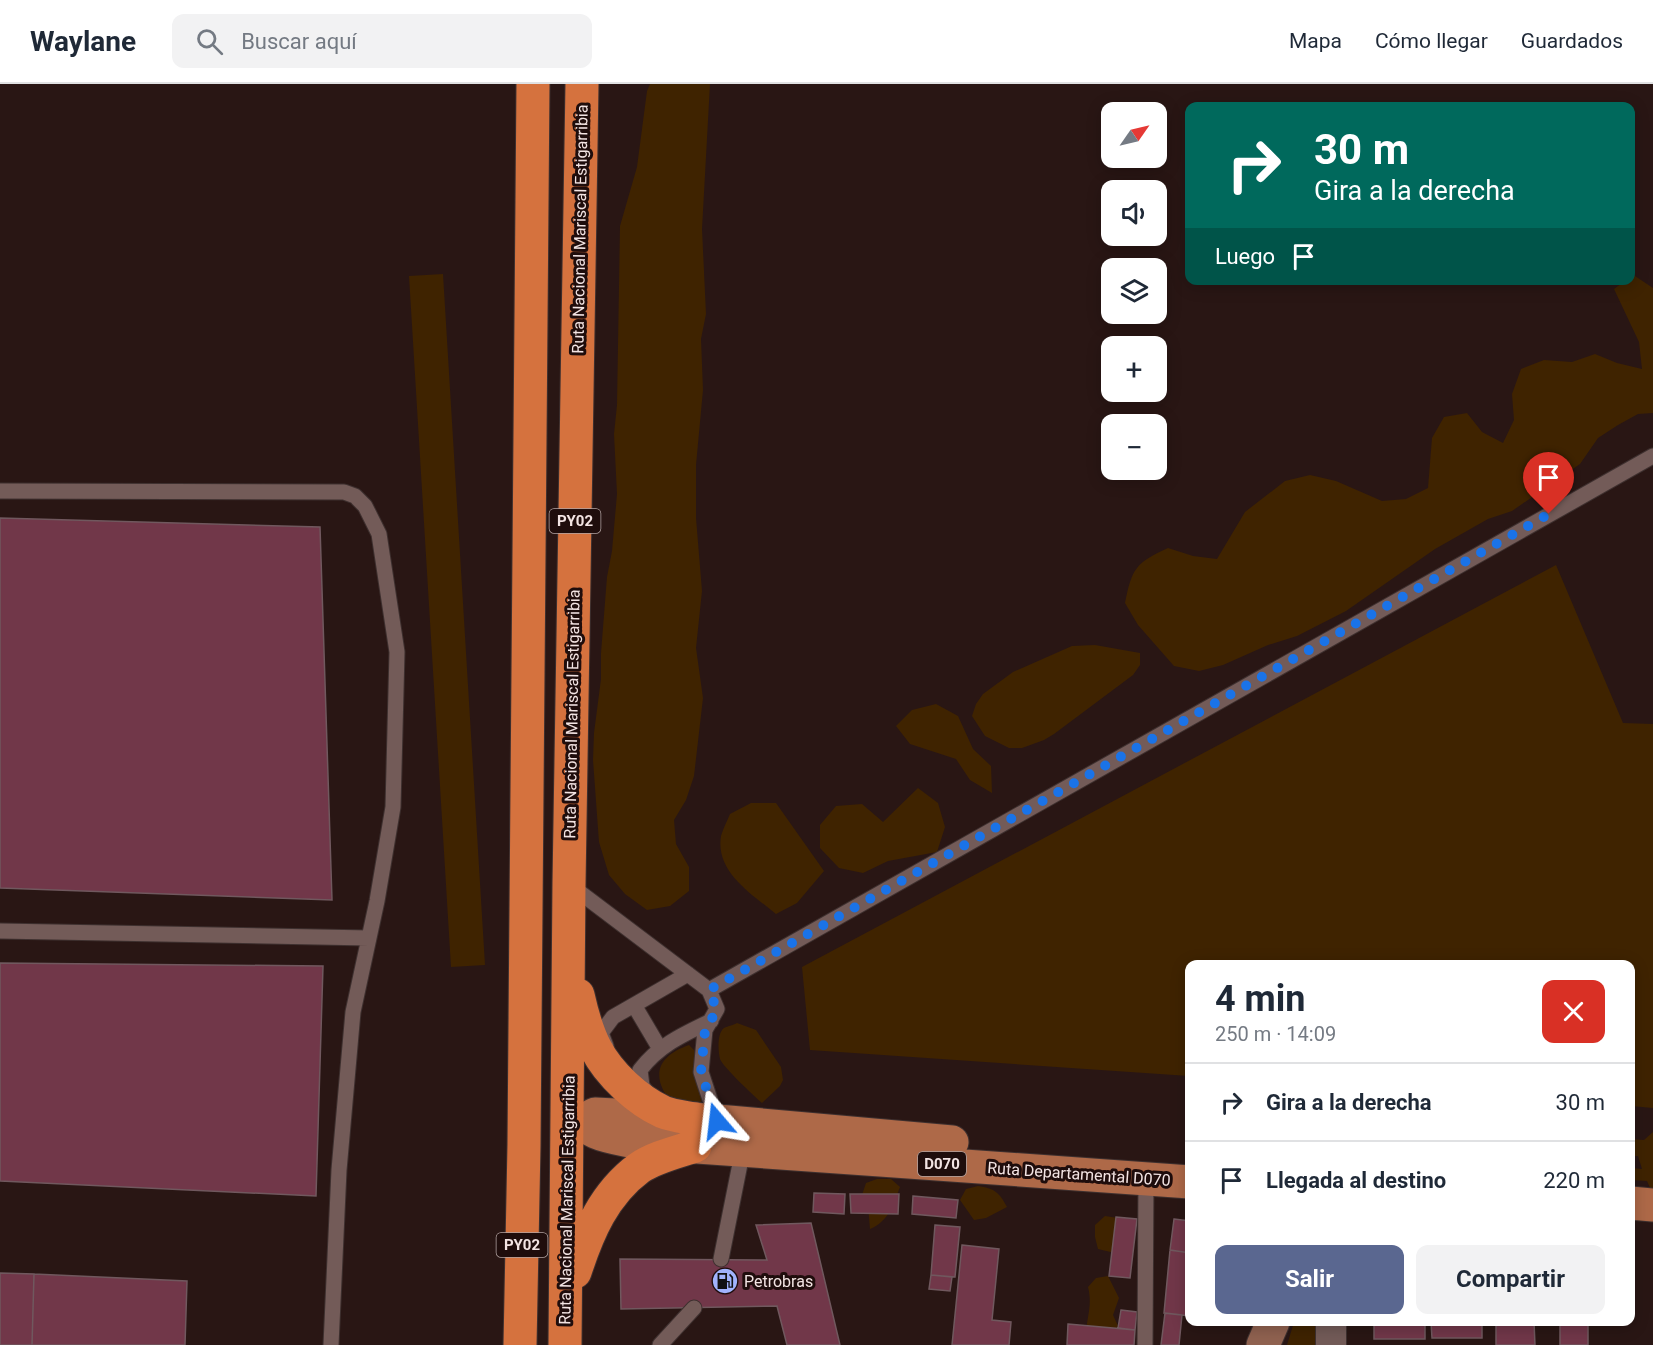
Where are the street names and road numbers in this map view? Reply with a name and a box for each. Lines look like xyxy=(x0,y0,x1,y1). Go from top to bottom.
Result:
street label: Ruta Nacional Mariscal Estigarribia xyxy=(568,104,592,354)
road number: PY02 xyxy=(550,509,600,533)
street label: Ruta Nacional Mariscal Estigarribia xyxy=(560,589,584,839)
street label: Ruta Nacional Mariscal Estigarribia xyxy=(555,1075,579,1325)
road number: D070 xyxy=(918,1152,966,1176)
street label: Ruta Departamental D070 xyxy=(987,1158,1171,1190)
road number: PY02 xyxy=(496,1233,548,1257)

